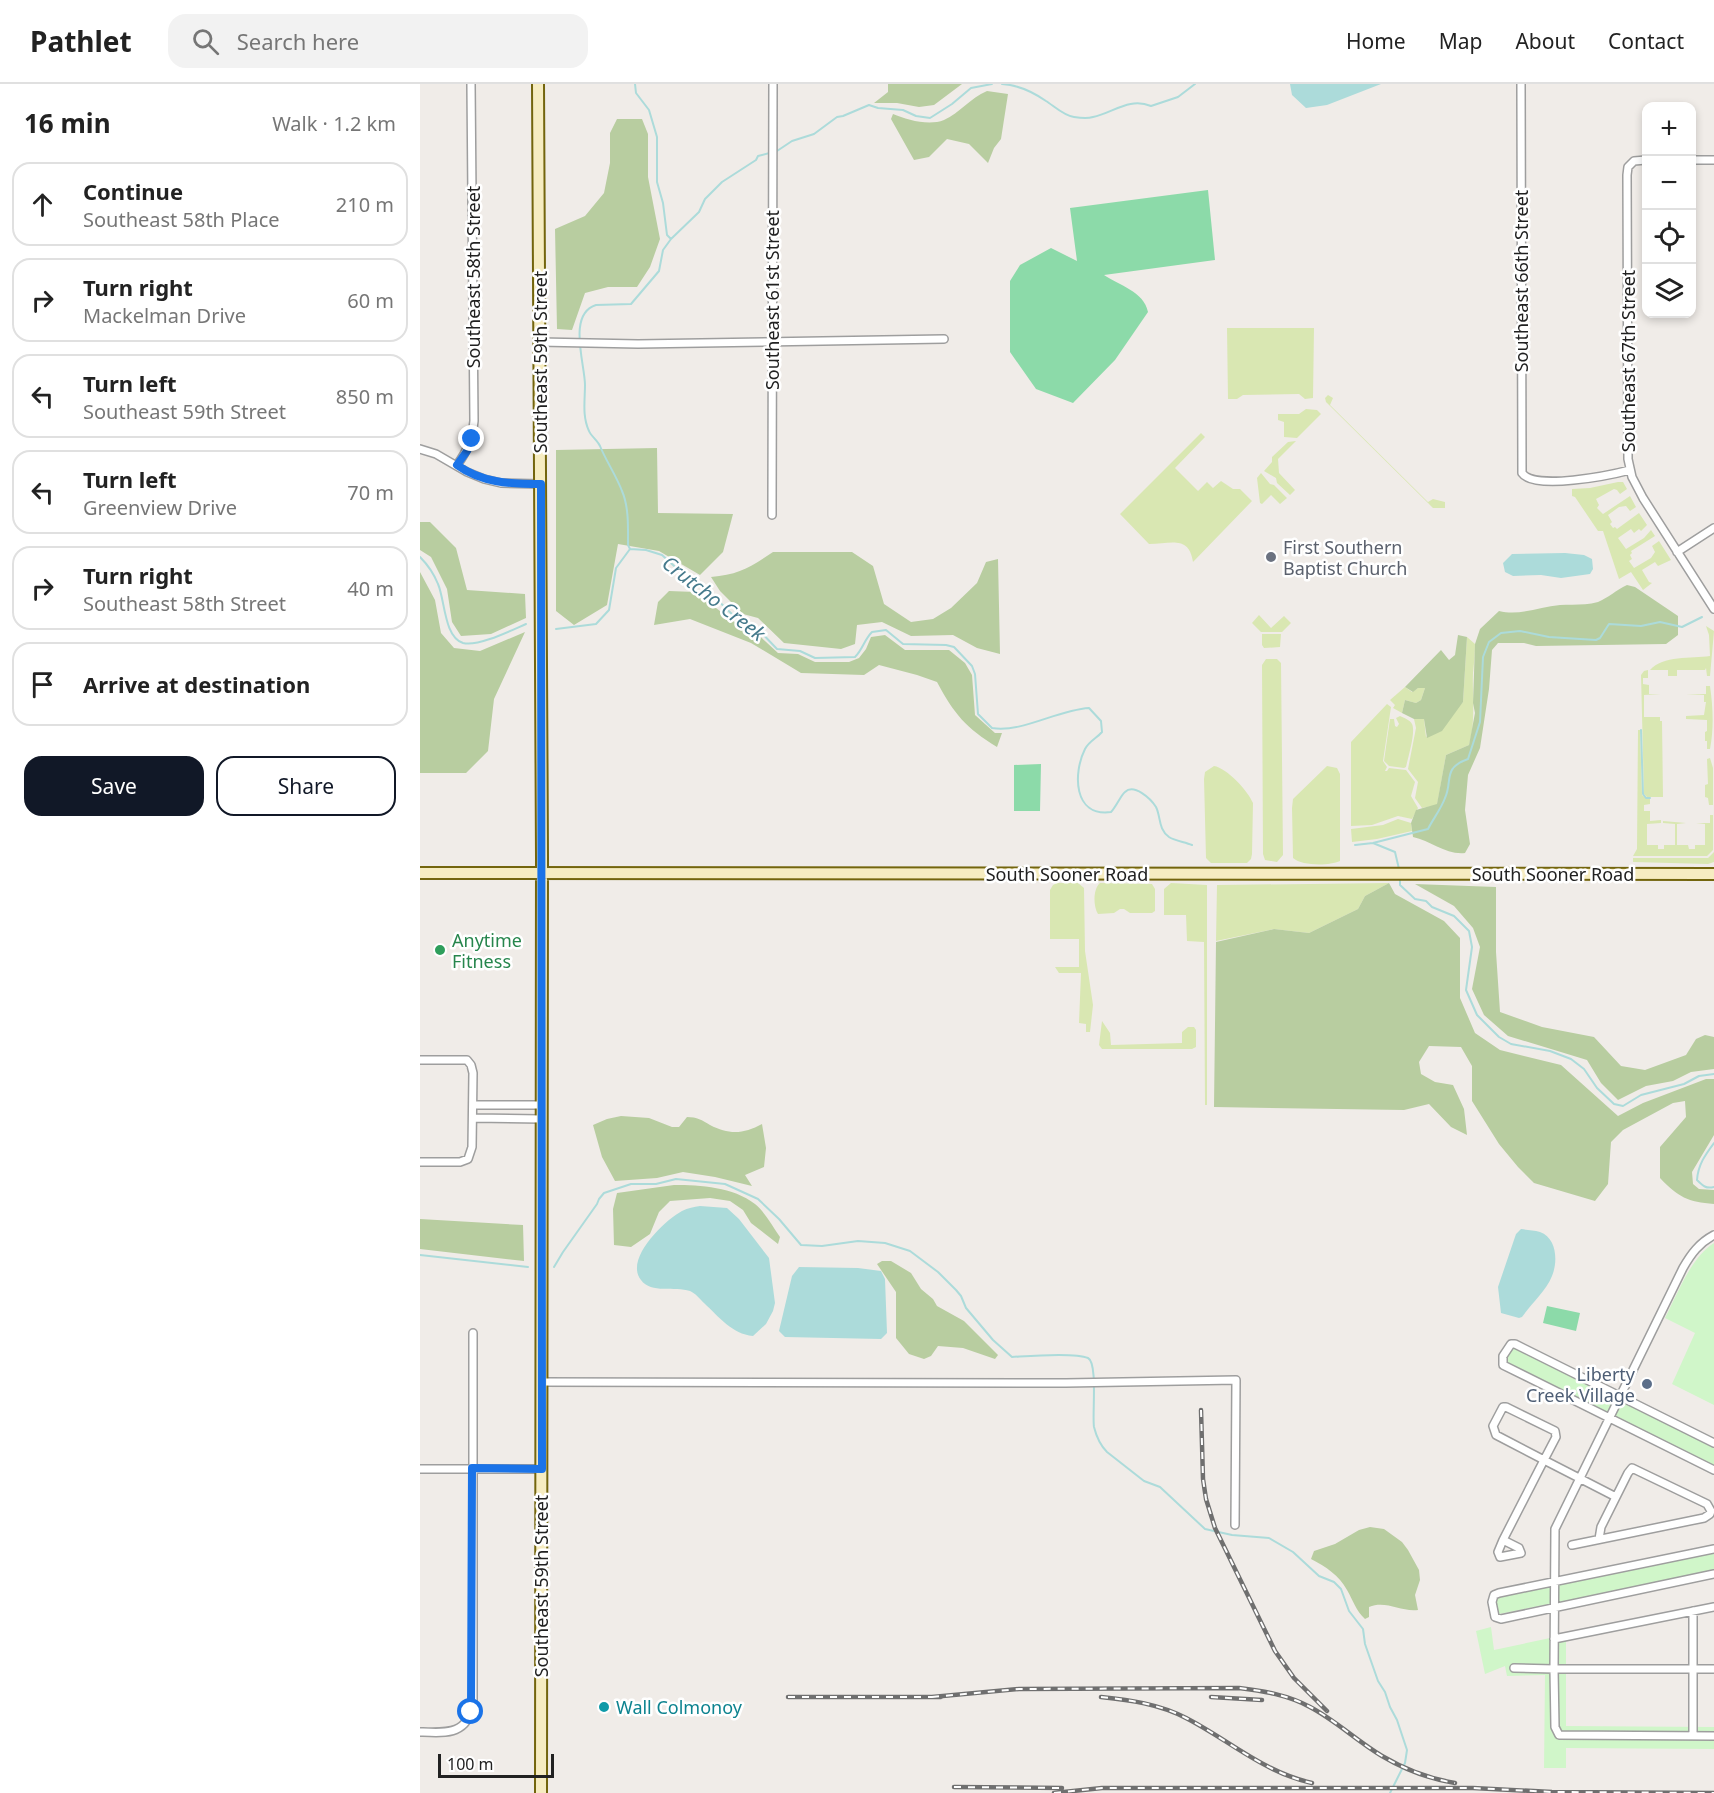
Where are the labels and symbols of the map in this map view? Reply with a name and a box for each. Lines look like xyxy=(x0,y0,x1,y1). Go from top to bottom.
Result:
street label: Southeast 58th Street xyxy=(461,185,485,368)
street label: Southeast 66th Street xyxy=(1509,189,1533,372)
street label: Southeast 61st Street xyxy=(760,209,784,390)
street label: Southeast 67th Street xyxy=(1616,269,1640,452)
street label: Southeast 59th Street xyxy=(528,270,552,453)
route end xyxy=(458,425,484,451)
place label: First Southern Baptist Church xyxy=(1283,535,1407,580)
water label: Crutcho Creek xyxy=(657,549,772,648)
marker: First Southern Baptist Church xyxy=(1264,550,1278,564)
street label: South Sooner Road xyxy=(986,862,1148,886)
street label: South Sooner Road xyxy=(1472,862,1634,886)
place label: Anytime Fitness xyxy=(452,928,522,973)
marker: Anytime Fitness xyxy=(433,943,447,957)
place label: Liberty Creek Village xyxy=(1526,1362,1636,1407)
marker: Liberty Creek Village xyxy=(1640,1377,1654,1391)
street label: Southeast 59th Street xyxy=(529,1494,553,1677)
place label: Wall Colmonoy xyxy=(616,1695,743,1719)
route start xyxy=(457,1698,483,1724)
marker: Wall Colmonoy xyxy=(597,1700,611,1714)
scale bar xyxy=(438,1751,554,1778)

